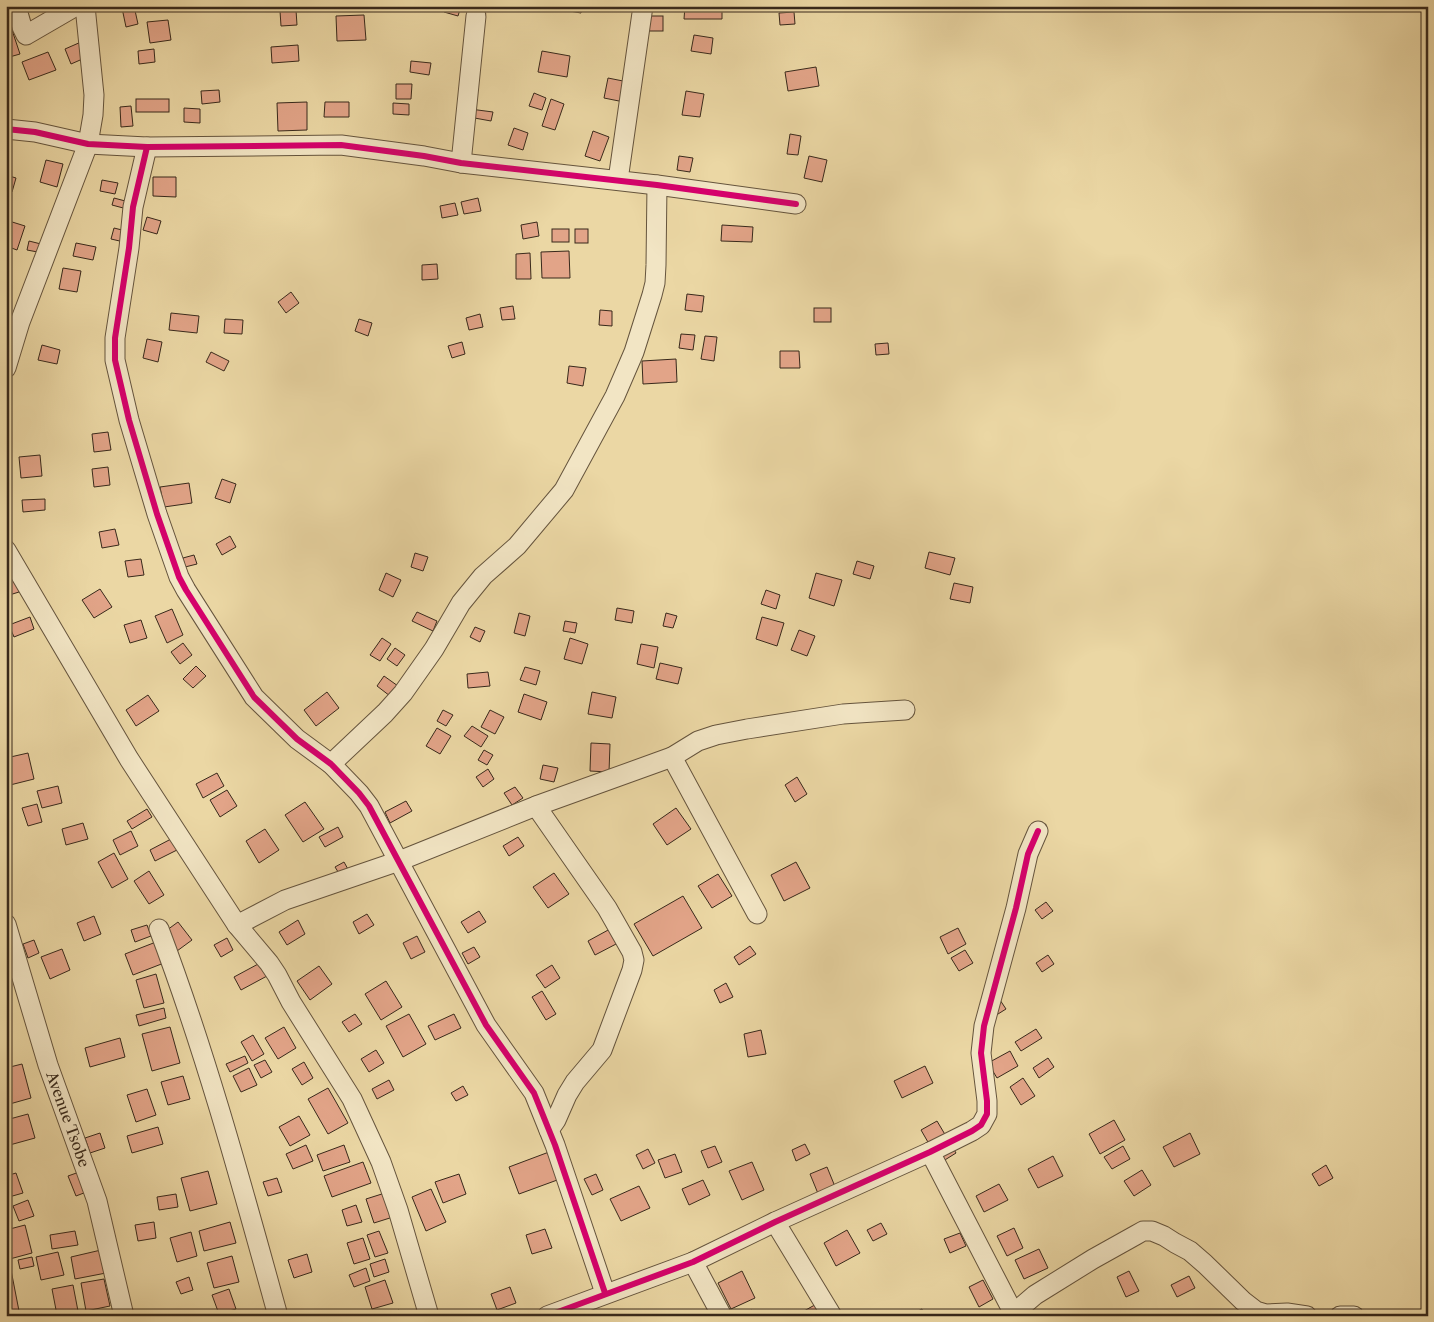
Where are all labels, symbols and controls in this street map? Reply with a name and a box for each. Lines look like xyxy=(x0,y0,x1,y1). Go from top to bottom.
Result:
street label: Avenue Tsobe xyxy=(42,1068,94,1170)

